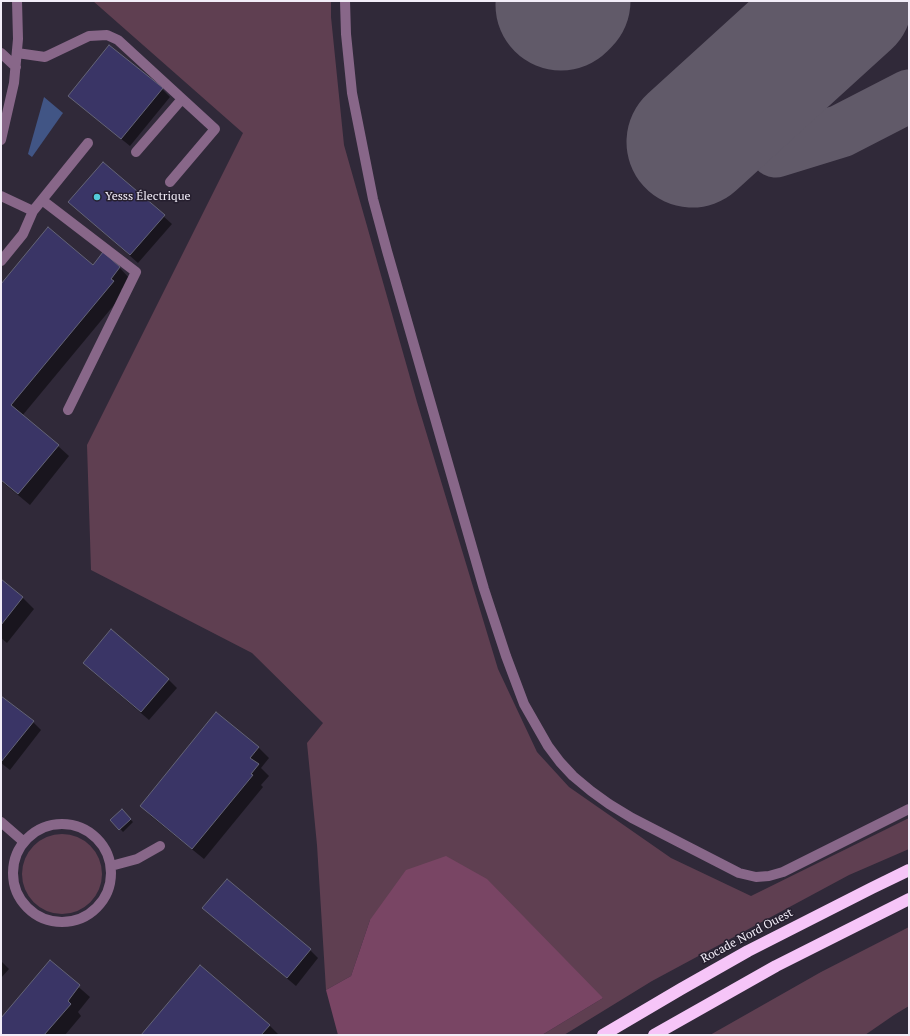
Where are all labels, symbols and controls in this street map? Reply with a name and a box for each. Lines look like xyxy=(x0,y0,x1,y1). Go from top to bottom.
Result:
place label: Yesss Électrique xyxy=(105,190,191,204)
marker: Yesss Électrique xyxy=(92,192,102,202)
street label: Rocade Nord Ouest xyxy=(698,906,796,966)

